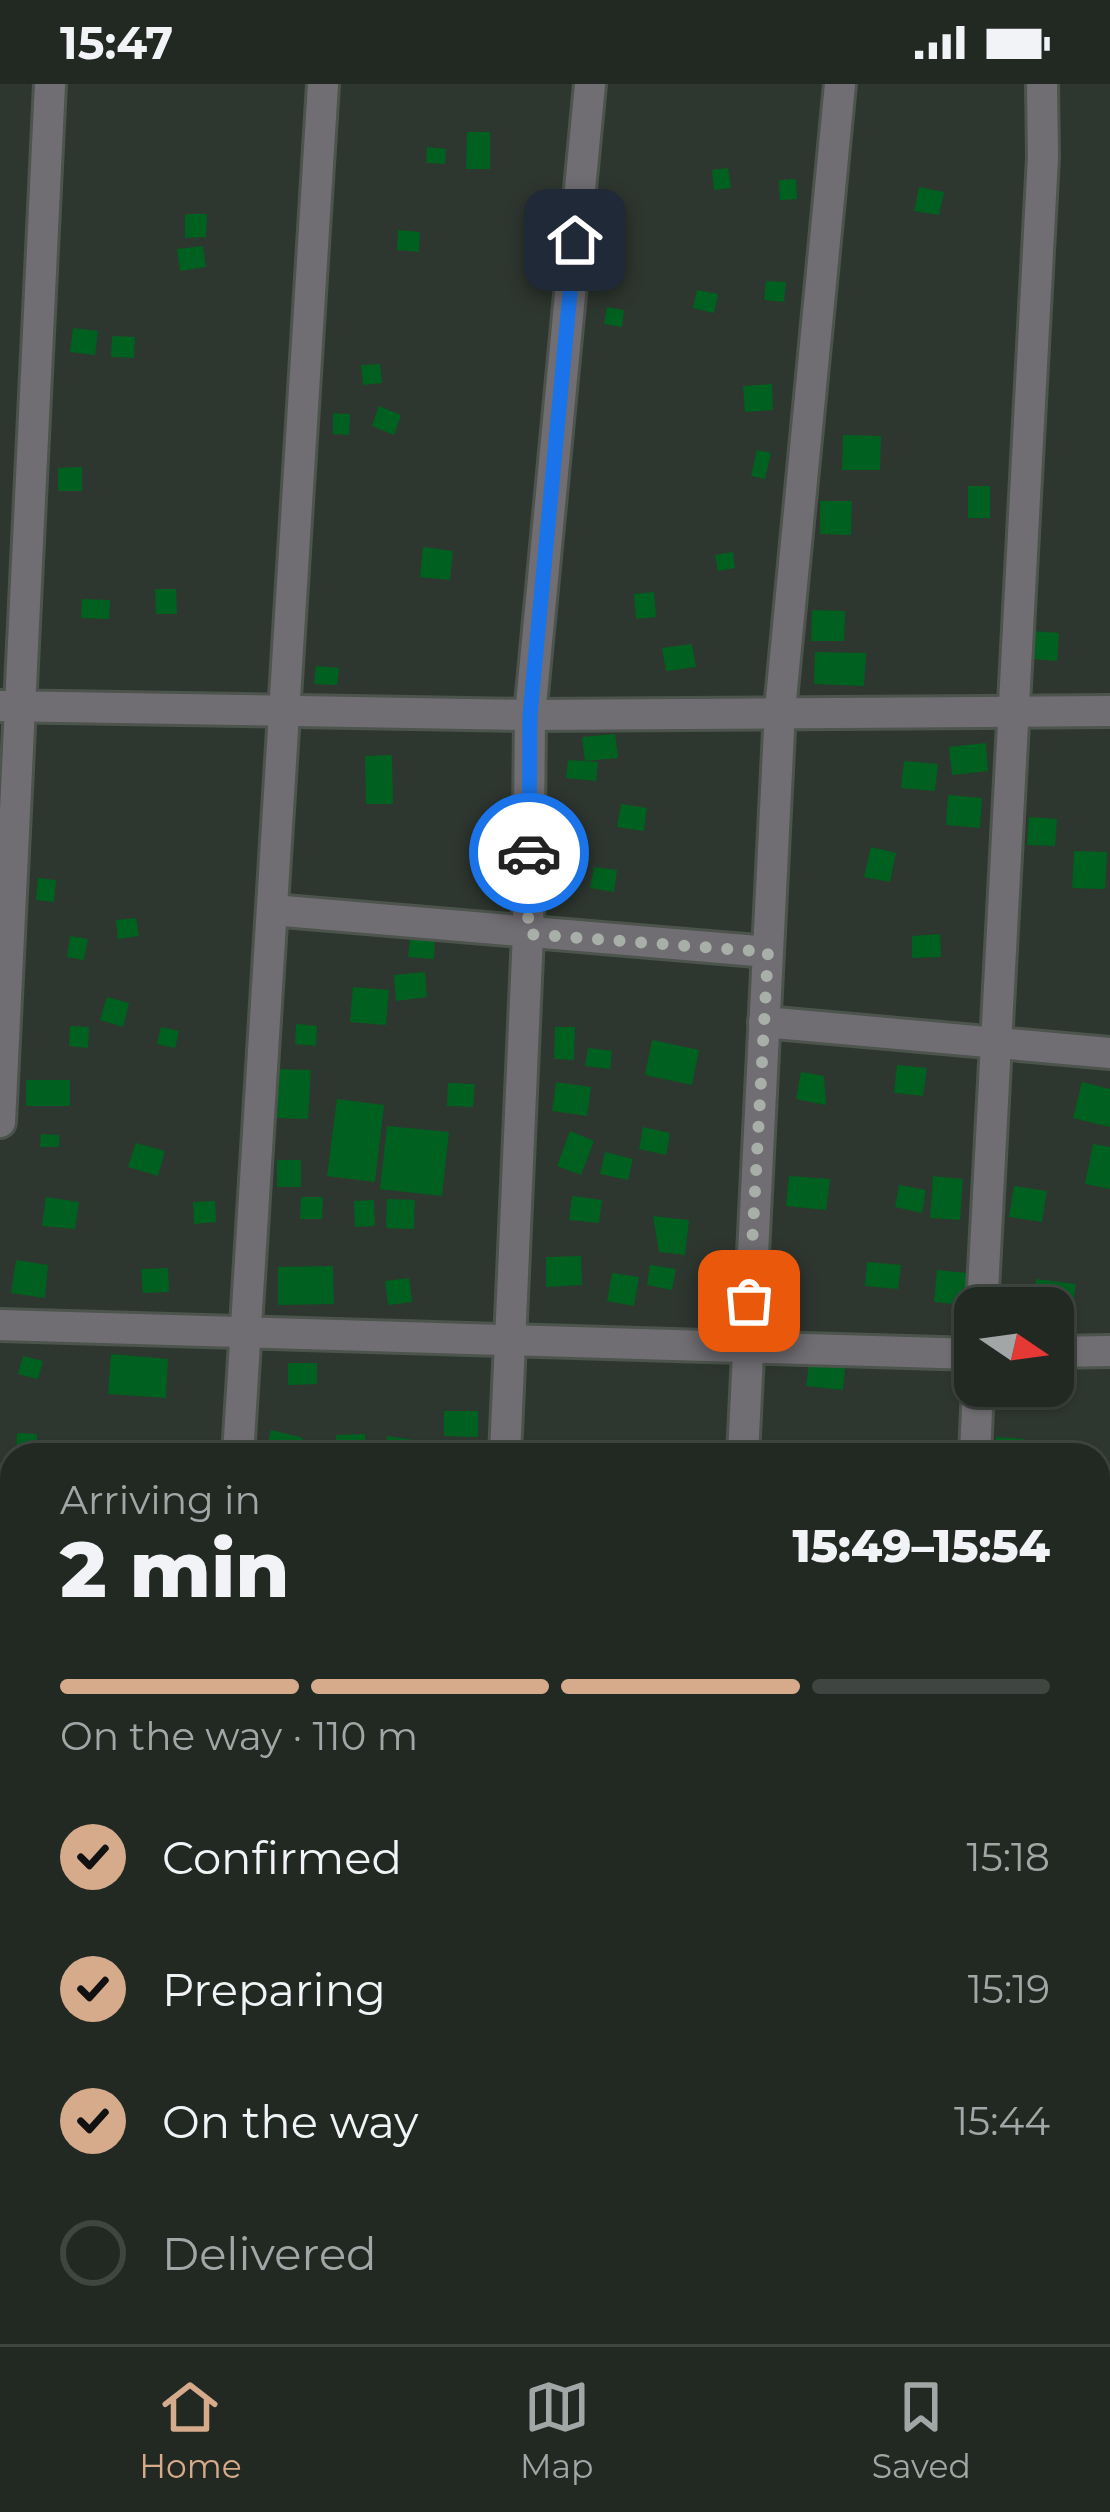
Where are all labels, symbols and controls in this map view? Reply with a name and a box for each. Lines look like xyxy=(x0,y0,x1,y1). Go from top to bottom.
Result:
text: 15:47 xyxy=(60,15,173,70)
pin xyxy=(524,189,626,291)
icon: home xyxy=(542,207,608,273)
courier xyxy=(469,793,589,913)
icon: car xyxy=(496,820,562,886)
pin xyxy=(698,1250,800,1352)
icon: bag xyxy=(716,1268,782,1334)
north arrow xyxy=(954,1287,1074,1407)
map controls xyxy=(954,1287,1074,1407)
text: Arriving in xyxy=(60,1476,261,1524)
text: 15:49–15:54 xyxy=(792,1518,1050,1573)
text: 2 min xyxy=(60,1521,290,1617)
text: On the way · 110 m xyxy=(60,1712,418,1760)
icon: check xyxy=(60,1824,126,1890)
text: Confirmed xyxy=(162,1830,402,1885)
text: 15:18 xyxy=(967,1833,1050,1881)
icon: check xyxy=(60,1956,126,2022)
text: Preparing xyxy=(162,1962,386,2017)
text: 15:19 xyxy=(968,1965,1050,2013)
icon: check xyxy=(60,2088,126,2154)
text: On the way xyxy=(162,2094,418,2149)
text: 15:44 xyxy=(954,2097,1050,2145)
text: Delivered xyxy=(162,2226,377,2281)
tab: Home xyxy=(139,2374,242,2486)
tab: Map xyxy=(520,2374,593,2486)
tab: Saved xyxy=(872,2374,971,2486)

